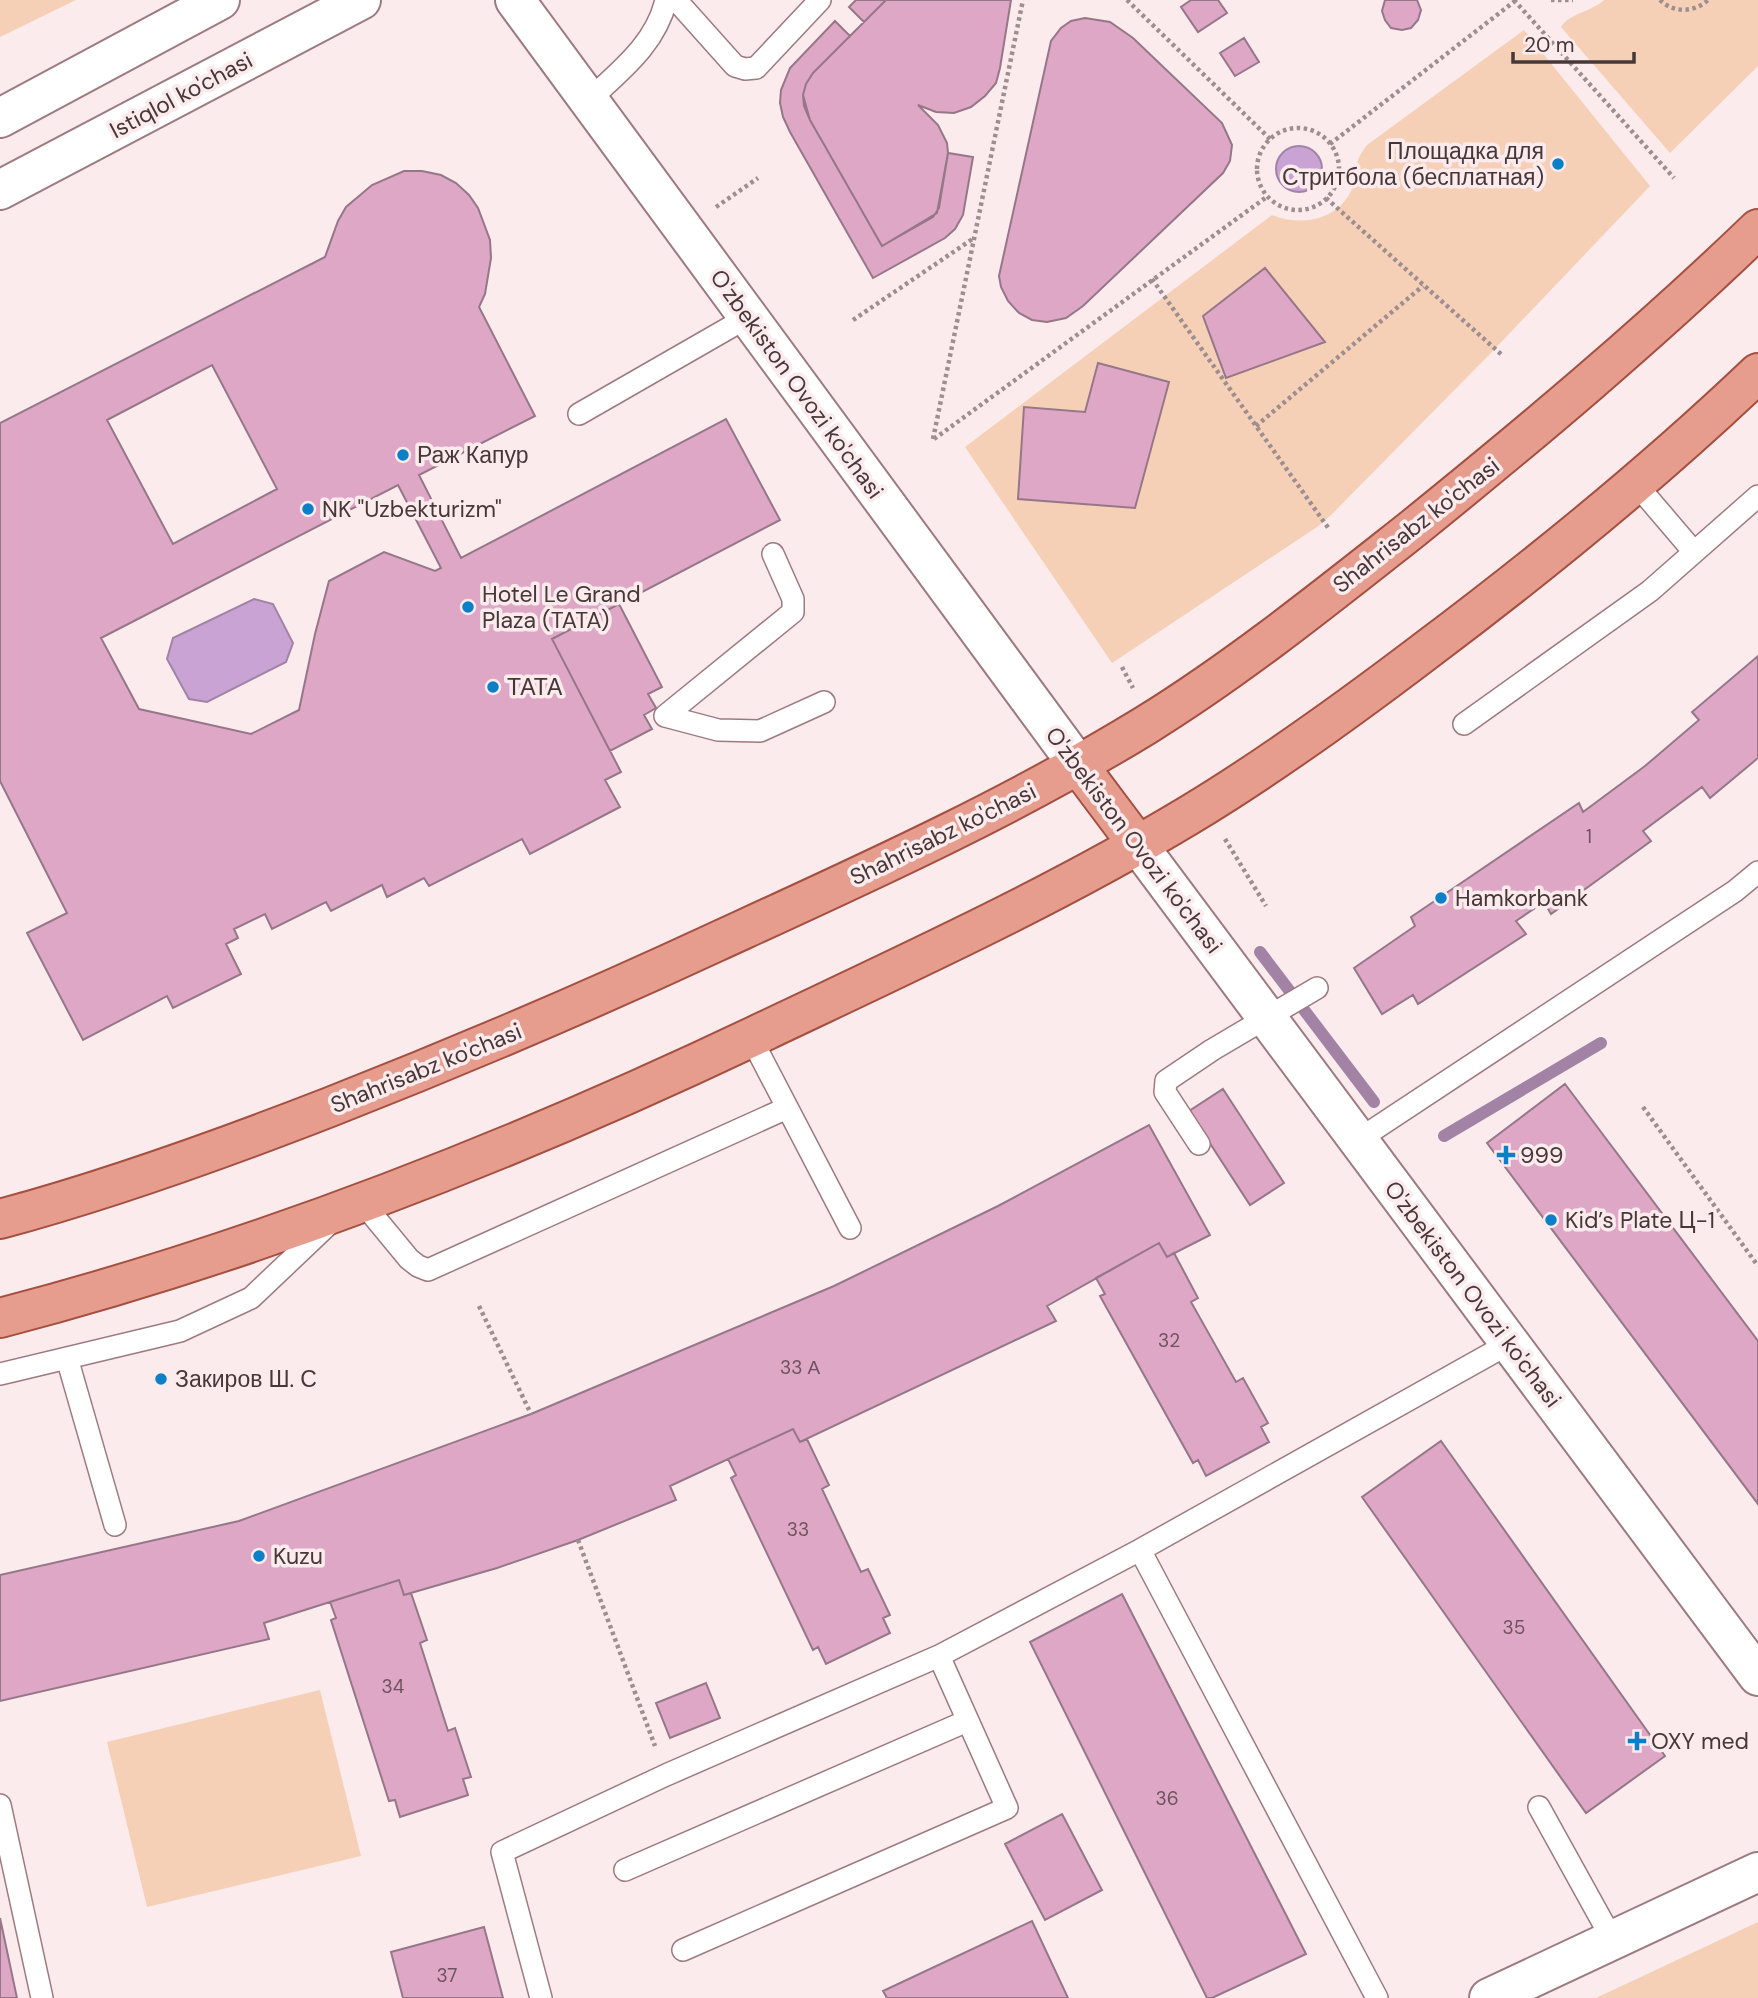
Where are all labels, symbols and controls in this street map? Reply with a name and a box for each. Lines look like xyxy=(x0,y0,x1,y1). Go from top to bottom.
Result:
scale bar xyxy=(1513,21,1634,65)
text: 20 m xyxy=(1524,31,1575,59)
street label: Istiqlol ko'chasi xyxy=(104,45,258,145)
place label: Площадка для Стритбола (бесплатная) xyxy=(1282,136,1544,192)
marker: Площадка для Стритбола (бесплатная) xyxy=(1550,156,1566,172)
street label: O'zbekiston Ovozi ko'chasi xyxy=(704,263,890,505)
place label: Раж Капур xyxy=(417,440,529,470)
marker: Раж Капур xyxy=(395,447,411,463)
street label: Shahrisabz ko'chasi xyxy=(1327,451,1505,599)
place label: NK "Uzbekturizm" xyxy=(322,494,502,524)
marker: NK "Uzbekturizm" xyxy=(300,501,316,517)
place label: Hotel Le Grand Plaza (TATA) xyxy=(482,579,641,635)
marker: Hotel Le Grand Plaza (TATA) xyxy=(460,599,476,615)
place label: ТАТА xyxy=(507,672,563,702)
marker: ТАТА xyxy=(485,679,501,695)
street label: O'zbekiston Ovozi ko'chasi xyxy=(1039,721,1229,959)
street label: Shahrisabz ko'chasi xyxy=(845,776,1041,892)
house number: 1 xyxy=(1586,824,1592,849)
place label: Hamkorbank xyxy=(1455,883,1589,913)
marker: Hamkorbank xyxy=(1433,890,1449,906)
street label: Shahrisabz ko'chasi xyxy=(326,1016,526,1120)
place label: 999 xyxy=(1520,1140,1563,1170)
marker: 999 xyxy=(1498,1147,1514,1163)
street label: O'zbekiston Ovozi ko'chasi xyxy=(1378,1175,1568,1413)
place label: Kid’s Plate Ц-1 xyxy=(1565,1205,1715,1235)
marker: Kid’s Plate Ц-1 xyxy=(1543,1212,1559,1228)
house number: 32 xyxy=(1158,1328,1180,1353)
house number: 33 А xyxy=(780,1355,820,1380)
place label: Закиров Ш. С xyxy=(175,1364,317,1394)
marker: Закиров Ш. С xyxy=(153,1371,169,1387)
house number: 33 xyxy=(787,1517,809,1542)
place label: Kuzu xyxy=(273,1541,323,1571)
marker: Kuzu xyxy=(251,1548,267,1564)
house number: 35 xyxy=(1503,1615,1525,1640)
house number: 34 xyxy=(382,1674,404,1699)
place label: OXY med xyxy=(1651,1726,1749,1756)
marker: OXY med xyxy=(1629,1733,1645,1749)
house number: 36 xyxy=(1155,1786,1179,1811)
house number: 37 xyxy=(436,1963,458,1988)

